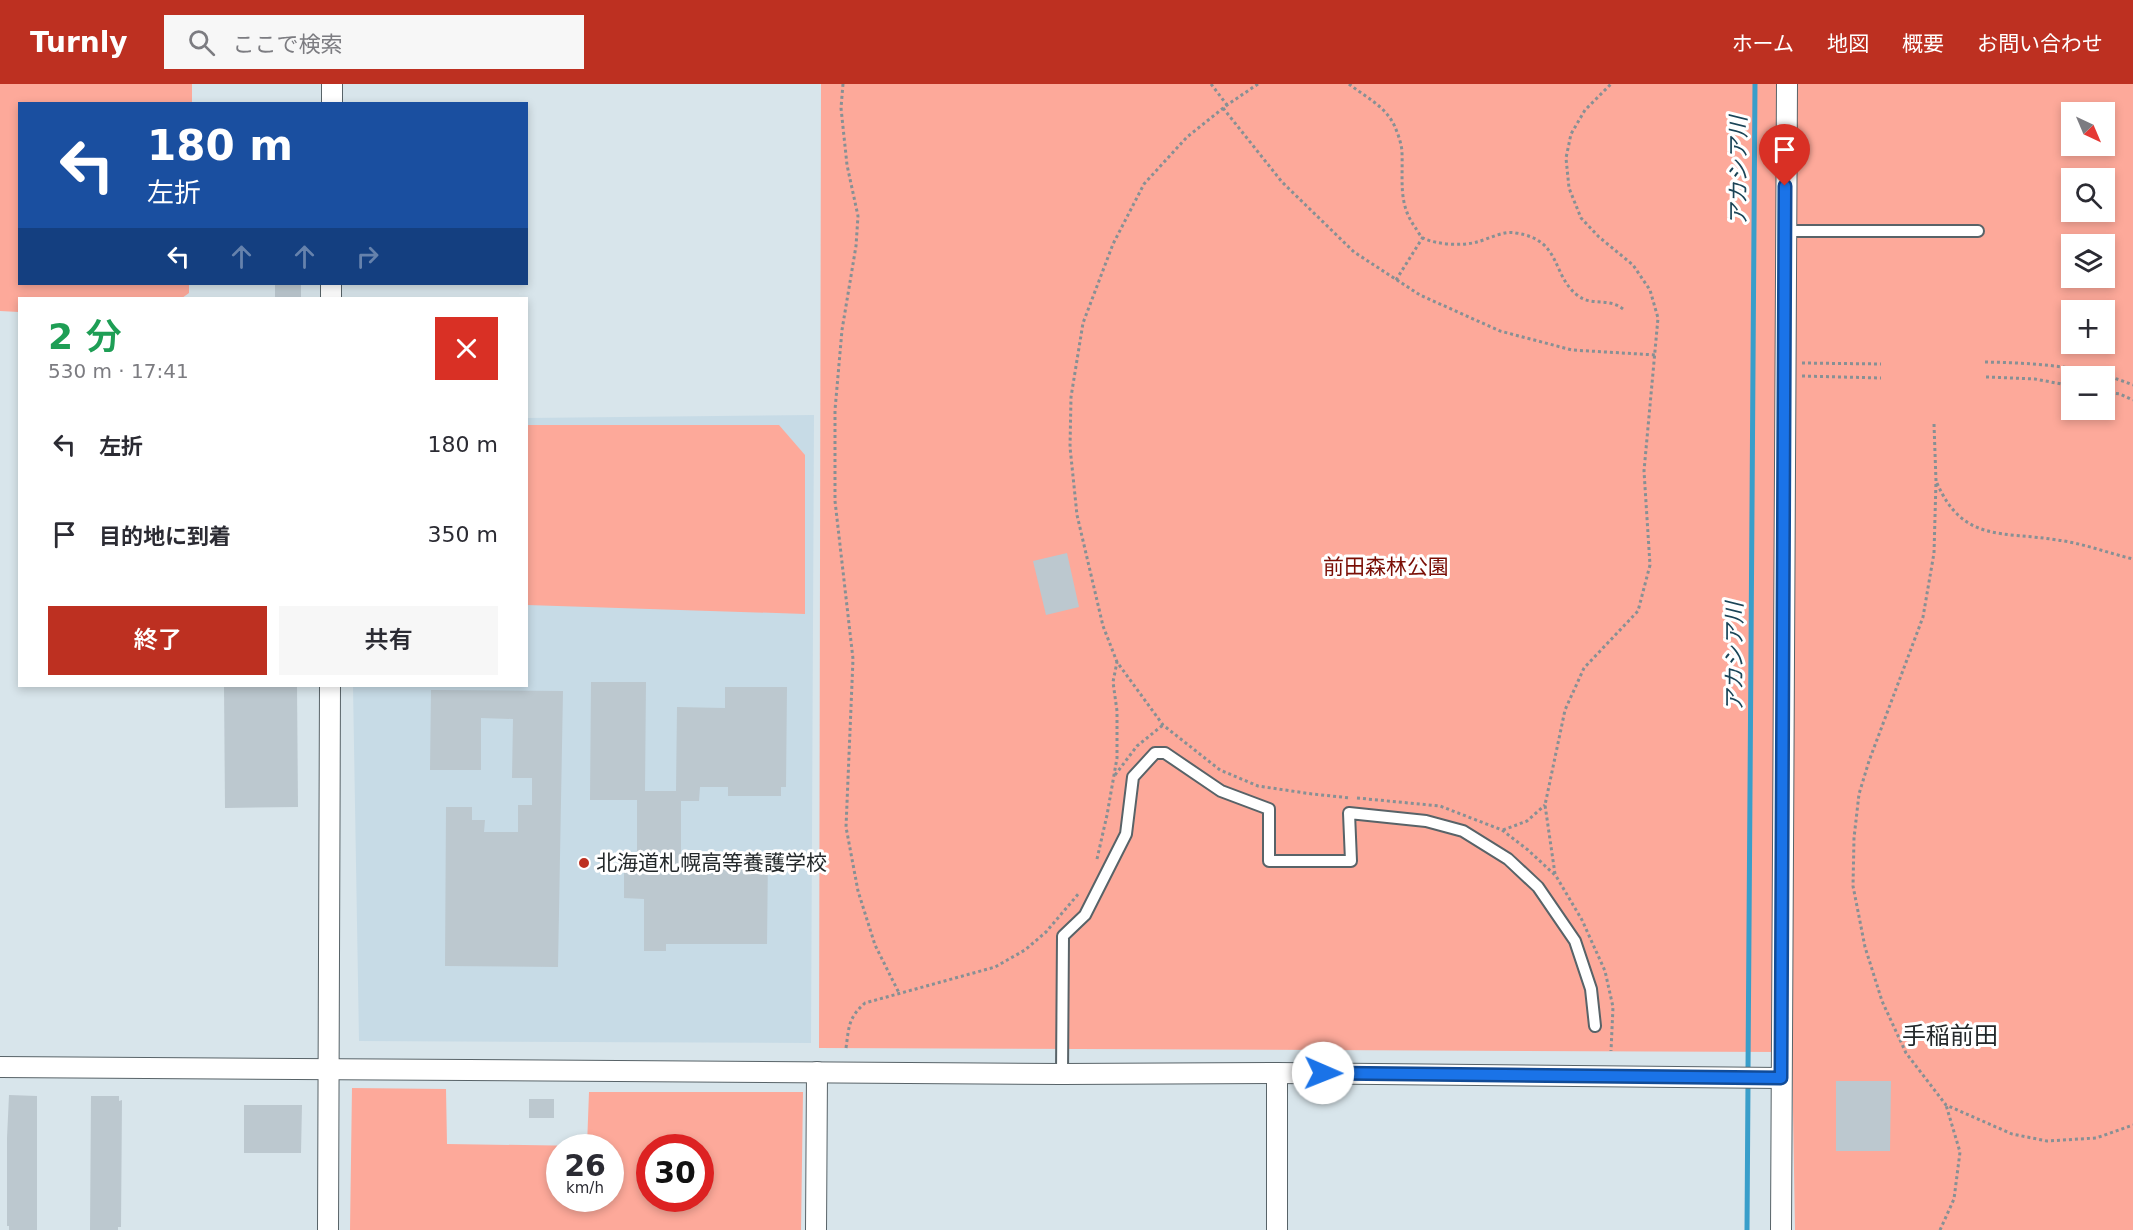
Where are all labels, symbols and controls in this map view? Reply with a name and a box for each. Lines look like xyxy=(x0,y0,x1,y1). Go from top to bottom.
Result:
search box xyxy=(164,15,584,69)
text: Turnly xyxy=(30,26,128,59)
icon: search xyxy=(185,26,218,59)
text: ここで検索 xyxy=(233,32,343,57)
text: ホーム xyxy=(1732,32,1794,56)
text: 地図 xyxy=(1827,32,1869,56)
text: 概要 xyxy=(1902,32,1944,56)
text: お問い合わせ xyxy=(1977,32,2103,56)
north arrow xyxy=(2061,102,2115,156)
map controls xyxy=(2061,102,2115,420)
water label: アカシア川 xyxy=(1726,114,1751,226)
text: 180 m xyxy=(147,121,293,170)
pin xyxy=(1759,124,1810,186)
icon: left xyxy=(48,126,126,204)
icon: arrive xyxy=(1768,133,1801,166)
button: search xyxy=(2061,168,2115,222)
text: 左折 xyxy=(147,177,201,208)
button: layers xyxy=(2061,234,2115,288)
icon: left xyxy=(162,240,195,273)
icon: ahead xyxy=(225,240,258,273)
icon: ahead xyxy=(288,240,321,273)
icon: right xyxy=(351,240,384,273)
button: + xyxy=(2061,300,2115,354)
text: 2 分 xyxy=(48,316,122,357)
button: close xyxy=(435,317,498,380)
text: 530 m · 17:41 xyxy=(48,359,189,383)
button: − xyxy=(2061,366,2115,420)
icon: left xyxy=(48,428,81,461)
text: 180 m xyxy=(428,432,498,457)
text: 左折 xyxy=(99,434,143,459)
icon: arrive xyxy=(48,518,81,551)
text: 350 m xyxy=(428,522,498,547)
text: 目的地に到着 xyxy=(99,524,231,549)
park label: 前田森林公園 xyxy=(1323,555,1449,579)
water label: アカシア川 xyxy=(1722,600,1747,712)
button: 終了 xyxy=(48,606,267,675)
button: 共有 xyxy=(279,606,498,675)
place label: 北海道札幌高等養護学校 xyxy=(596,851,827,875)
marker: 北海道札幌高等養護学校 xyxy=(577,856,591,870)
district label: 手稲前田 xyxy=(1902,1022,1998,1050)
position arrow xyxy=(1291,1041,1355,1105)
speed limit sign: 30 xyxy=(636,1134,714,1212)
text: 26 xyxy=(564,1148,606,1183)
text: km/h xyxy=(566,1179,604,1197)

